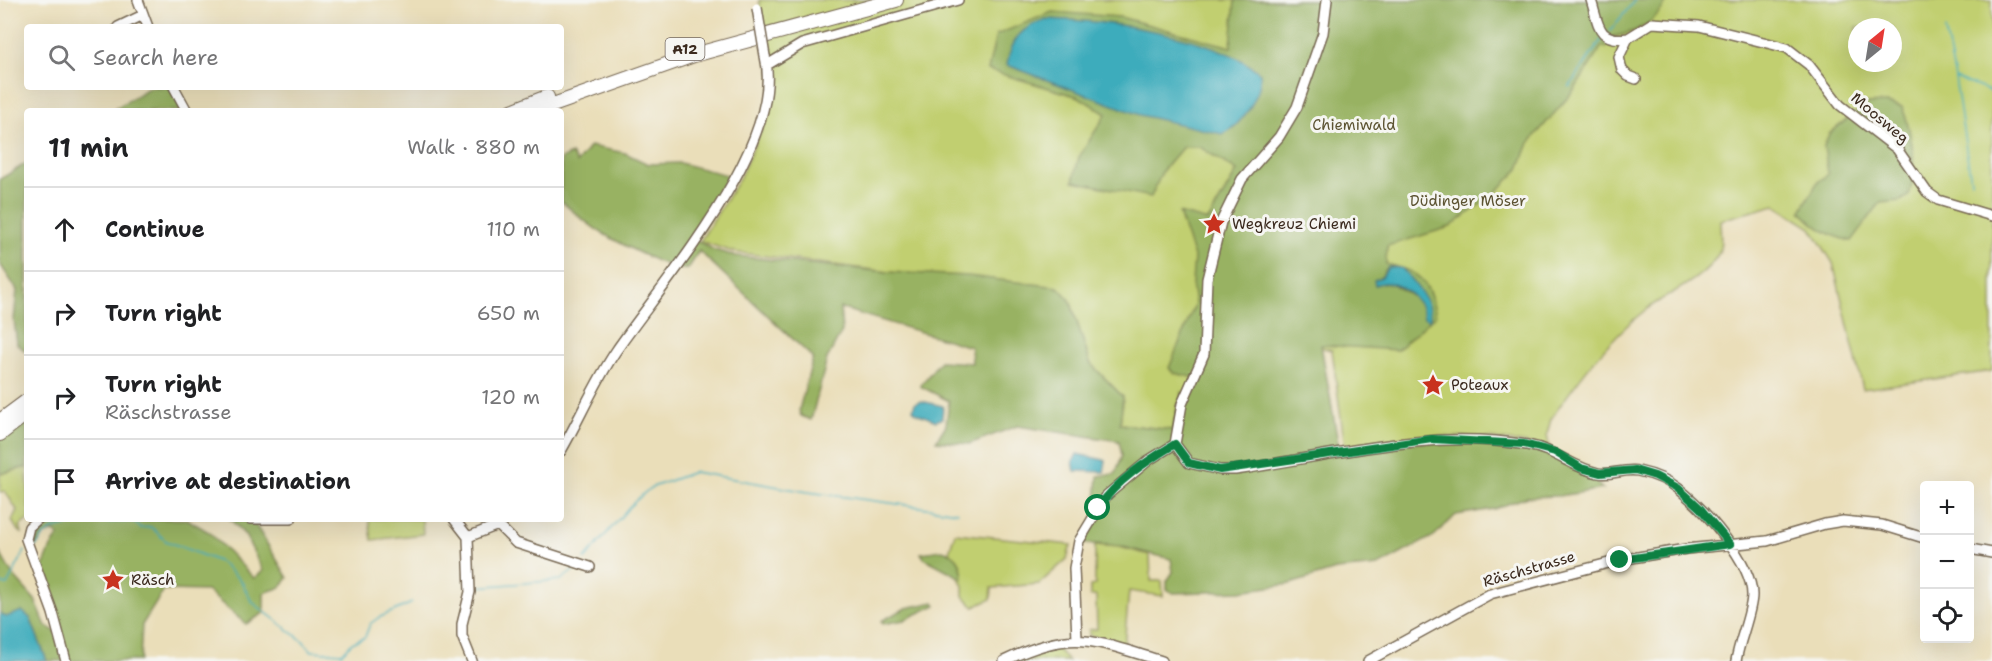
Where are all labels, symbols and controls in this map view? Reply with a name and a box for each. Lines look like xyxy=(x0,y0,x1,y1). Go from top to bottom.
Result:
north arrow xyxy=(1848,18,1902,72)
search box xyxy=(24,24,564,90)
road number: A12 xyxy=(666,38,704,60)
icon: search xyxy=(45,41,78,74)
text: Search here xyxy=(93,43,219,72)
street label: Moosweg xyxy=(1847,88,1913,148)
park label: Chiemiwald xyxy=(1312,115,1396,135)
text: 11 min xyxy=(48,130,129,165)
text: Walk · 880 m xyxy=(407,134,540,160)
park label: Düdinger Möser xyxy=(1410,191,1526,211)
place icon: Wegkreuz Chiemi xyxy=(1201,211,1227,237)
icon: ahead xyxy=(48,213,81,246)
place label: Wegkreuz Chiemi xyxy=(1232,214,1356,234)
text: Continue xyxy=(105,215,205,244)
text: 110 m xyxy=(486,216,540,242)
icon: right xyxy=(48,297,81,330)
text: Turn right xyxy=(105,299,222,328)
text: 650 m xyxy=(477,300,540,326)
text: Turn right xyxy=(105,370,222,399)
place icon: Poteaux xyxy=(1420,372,1446,398)
place label: Poteaux xyxy=(1451,375,1509,395)
icon: right xyxy=(48,381,81,414)
text: 120 m xyxy=(481,384,540,410)
text: Räschstrasse xyxy=(105,399,232,425)
icon: arrive xyxy=(48,465,81,498)
text: Arrive at destination xyxy=(105,467,351,496)
map controls xyxy=(1920,481,1974,643)
button: + xyxy=(1920,481,1974,535)
route start xyxy=(1084,494,1110,520)
button: − xyxy=(1920,535,1974,589)
street label: Räschstrasse xyxy=(1481,546,1577,592)
route end xyxy=(1606,546,1632,572)
place icon: Räsch xyxy=(100,567,126,593)
place label: Räsch xyxy=(131,570,174,590)
button: locate xyxy=(1920,589,1974,643)

